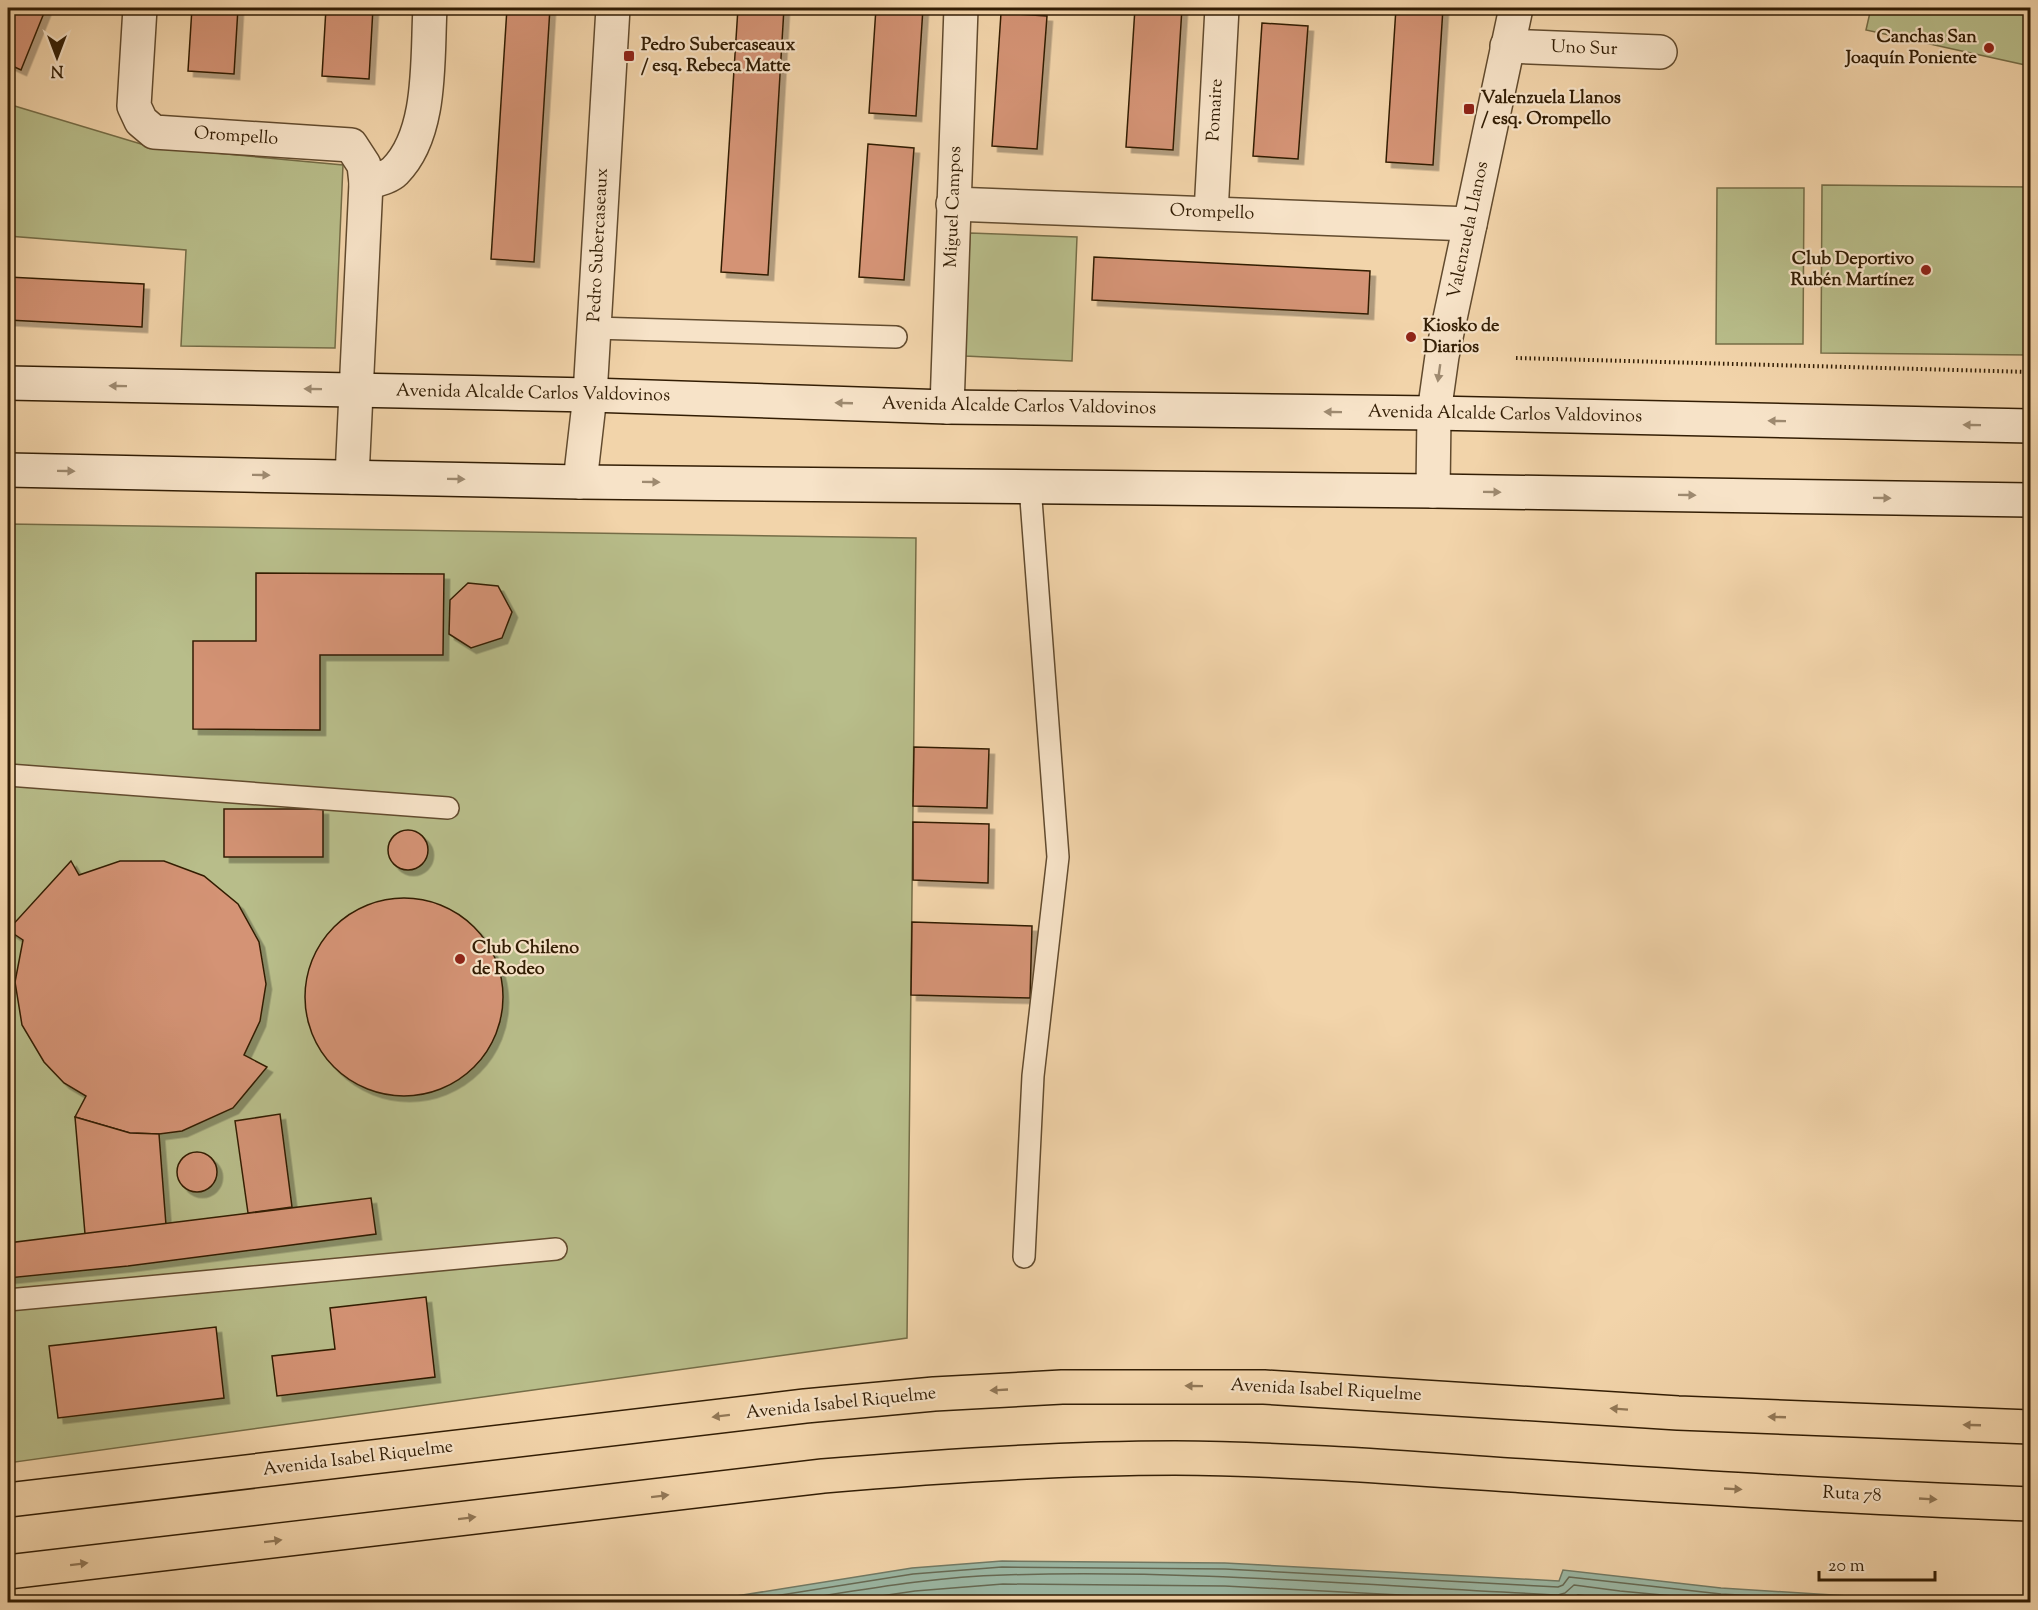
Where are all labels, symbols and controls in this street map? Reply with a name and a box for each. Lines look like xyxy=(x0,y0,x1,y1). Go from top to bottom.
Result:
place label: Canchas San Joaquín Poniente xyxy=(1844,25,1978,72)
north arrow xyxy=(27,27,87,87)
place label: Pedro Subercaseaux / esq. Rebeca Matte xyxy=(641,33,795,80)
street label: Uno Sur xyxy=(1550,35,1618,63)
marker: Canchas San Joaquín Poniente xyxy=(1982,41,1996,55)
marker: Pedro Subercaseaux / esq. Rebeca Matte xyxy=(622,49,636,63)
text: N xyxy=(50,58,63,81)
street label: Pomaire xyxy=(1201,78,1231,142)
place label: Valenzuela Llanos / esq. Orompello xyxy=(1481,86,1621,133)
marker: Valenzuela Llanos / esq. Orompello xyxy=(1462,102,1476,116)
street label: Orompello xyxy=(193,121,279,153)
street label: Miguel Campos xyxy=(939,146,969,268)
street label: Valenzuela Llanos xyxy=(1442,159,1496,301)
street label: Pedro Subercaseaux xyxy=(582,167,616,323)
street label: Orompello xyxy=(1169,199,1255,227)
place label: Club Deportivo Rubén Martínez xyxy=(1790,247,1914,294)
marker: Club Deportivo Rubén Martínez xyxy=(1919,263,1933,277)
place label: Kiosko de Diarios xyxy=(1423,314,1500,361)
marker: Kiosko de Diarios xyxy=(1404,330,1418,344)
one-way arrow xyxy=(1435,364,1444,383)
street label: Avenida Alcalde Carlos Valdovinos xyxy=(396,379,670,409)
one-way arrow xyxy=(109,381,128,390)
one-way arrow xyxy=(304,385,323,394)
street label: Avenida Alcalde Carlos Valdovinos xyxy=(882,392,1156,422)
one-way arrow xyxy=(835,399,854,408)
street label: Avenida Alcalde Carlos Valdovinos xyxy=(1368,400,1642,430)
one-way arrow xyxy=(1324,407,1343,417)
one-way arrow xyxy=(1768,416,1787,425)
one-way arrow xyxy=(1963,420,1982,429)
one-way arrow xyxy=(56,467,75,476)
one-way arrow xyxy=(251,470,270,480)
one-way arrow xyxy=(446,474,465,484)
one-way arrow xyxy=(641,477,660,487)
one-way arrow xyxy=(1482,487,1501,497)
one-way arrow xyxy=(1677,490,1696,500)
one-way arrow xyxy=(1872,493,1891,503)
place label: Club Chileno de Rodeo xyxy=(472,936,579,983)
marker: Club Chileno de Rodeo xyxy=(453,952,467,966)
street label: Avenida Isabel Riquelme xyxy=(1230,1373,1422,1409)
street label: Avenida Isabel Riquelme xyxy=(744,1381,938,1427)
one-way arrow xyxy=(1185,1381,1204,1391)
one-way arrow xyxy=(990,1386,1009,1395)
one-way arrow xyxy=(1610,1404,1629,1414)
one-way arrow xyxy=(712,1411,731,1421)
one-way arrow xyxy=(1768,1412,1787,1422)
one-way arrow xyxy=(1963,1420,1982,1429)
street label: Avenida Isabel Riquelme xyxy=(261,1434,455,1484)
street label: Ruta 78 xyxy=(1822,1480,1882,1510)
one-way arrow xyxy=(1723,1484,1742,1494)
one-way arrow xyxy=(651,1491,670,1500)
one-way arrow xyxy=(1918,1495,1937,1504)
one-way arrow xyxy=(457,1514,476,1523)
one-way arrow xyxy=(264,1536,283,1546)
scale bar xyxy=(1819,1544,1934,1582)
text: 20 m xyxy=(1828,1554,1865,1580)
one-way arrow xyxy=(70,1559,89,1569)

